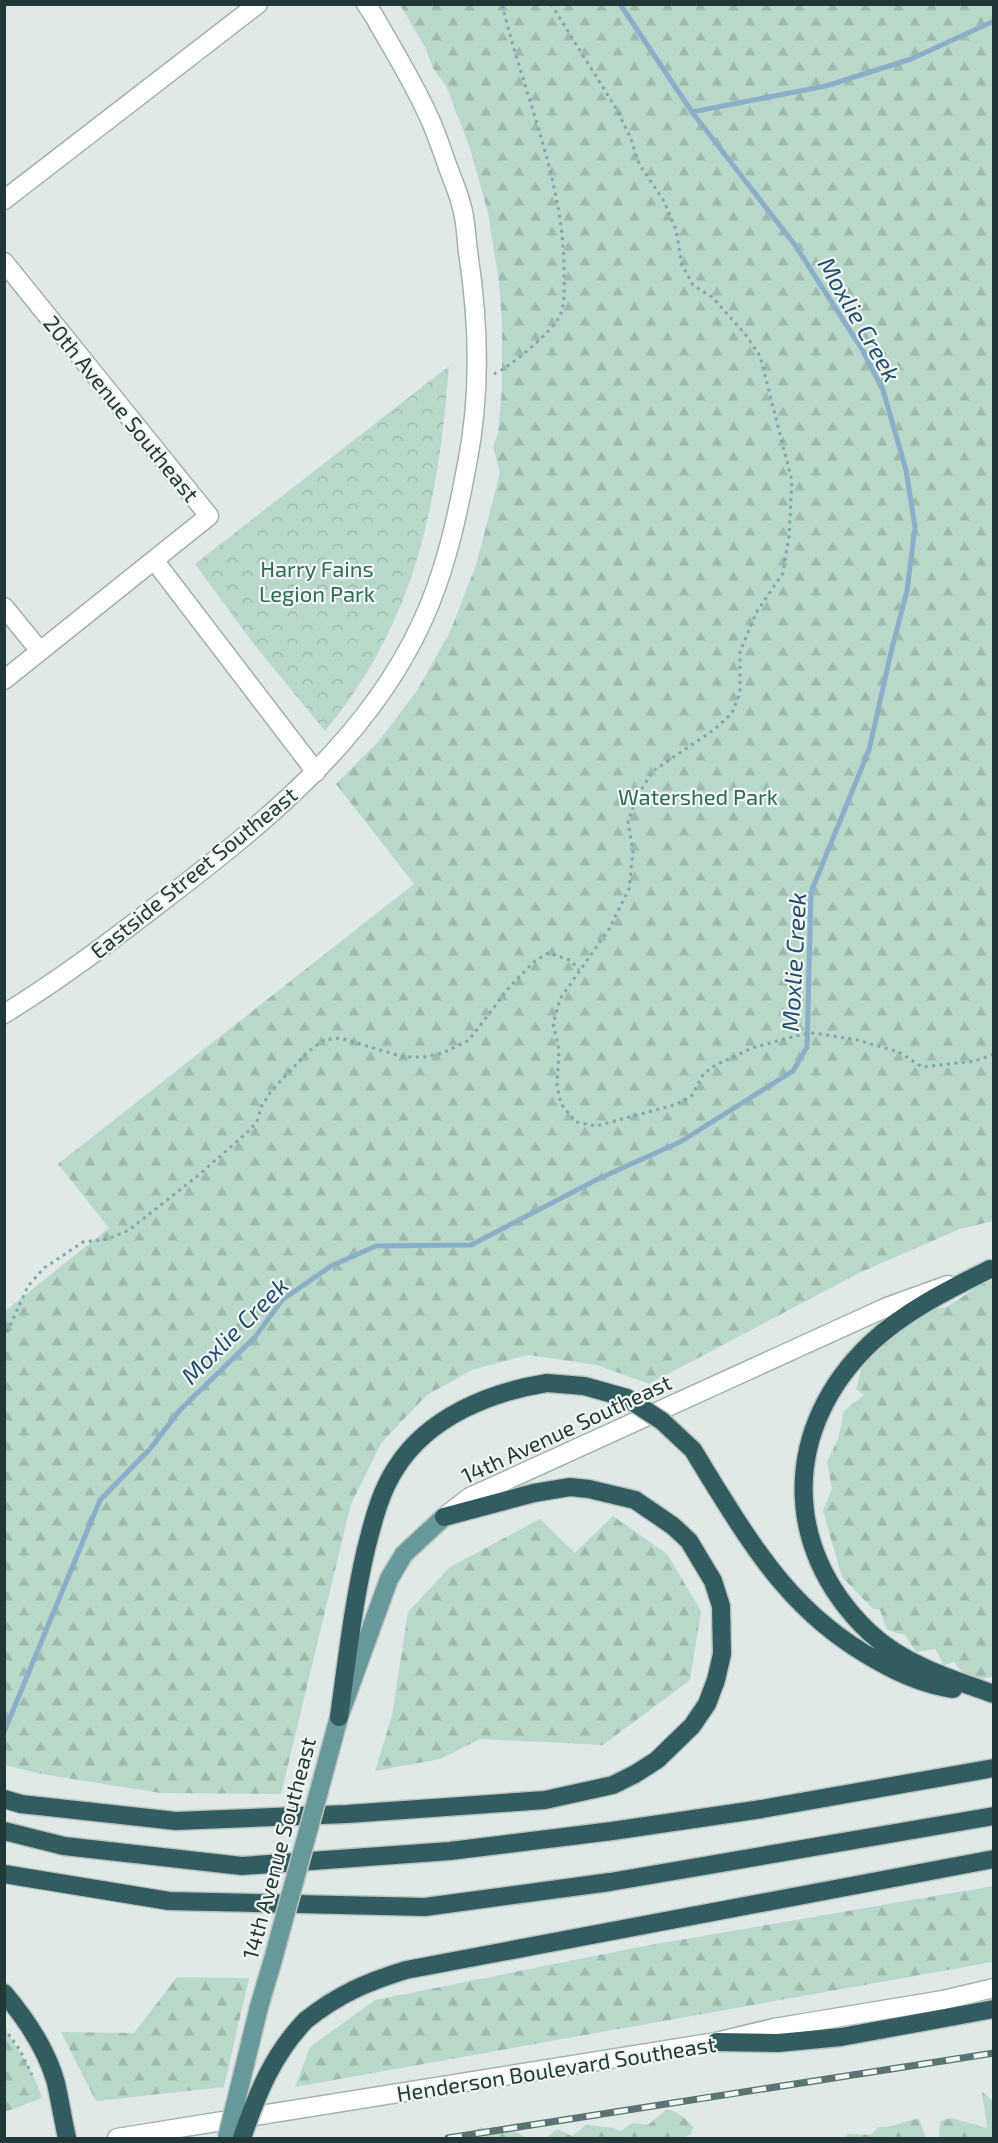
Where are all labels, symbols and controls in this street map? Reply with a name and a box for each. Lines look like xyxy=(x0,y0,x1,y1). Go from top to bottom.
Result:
water label: Moxlie Creek xyxy=(813,251,907,387)
street label: 20th Avenue Southeast xyxy=(39,310,205,506)
park label: Harry Fains Legion Park xyxy=(259,555,375,606)
street label: Eastside Street Southeast xyxy=(85,781,301,963)
park label: Watershed Park xyxy=(618,783,778,809)
water label: Moxlie Creek xyxy=(775,892,811,1032)
water label: Moxlie Creek xyxy=(174,1270,294,1390)
street label: 14th Avenue Southeast xyxy=(457,1368,675,1488)
street label: 14th Avenue Southeast xyxy=(236,1734,320,1962)
street label: Henderson Boulevard Southeast xyxy=(395,2030,717,2106)

